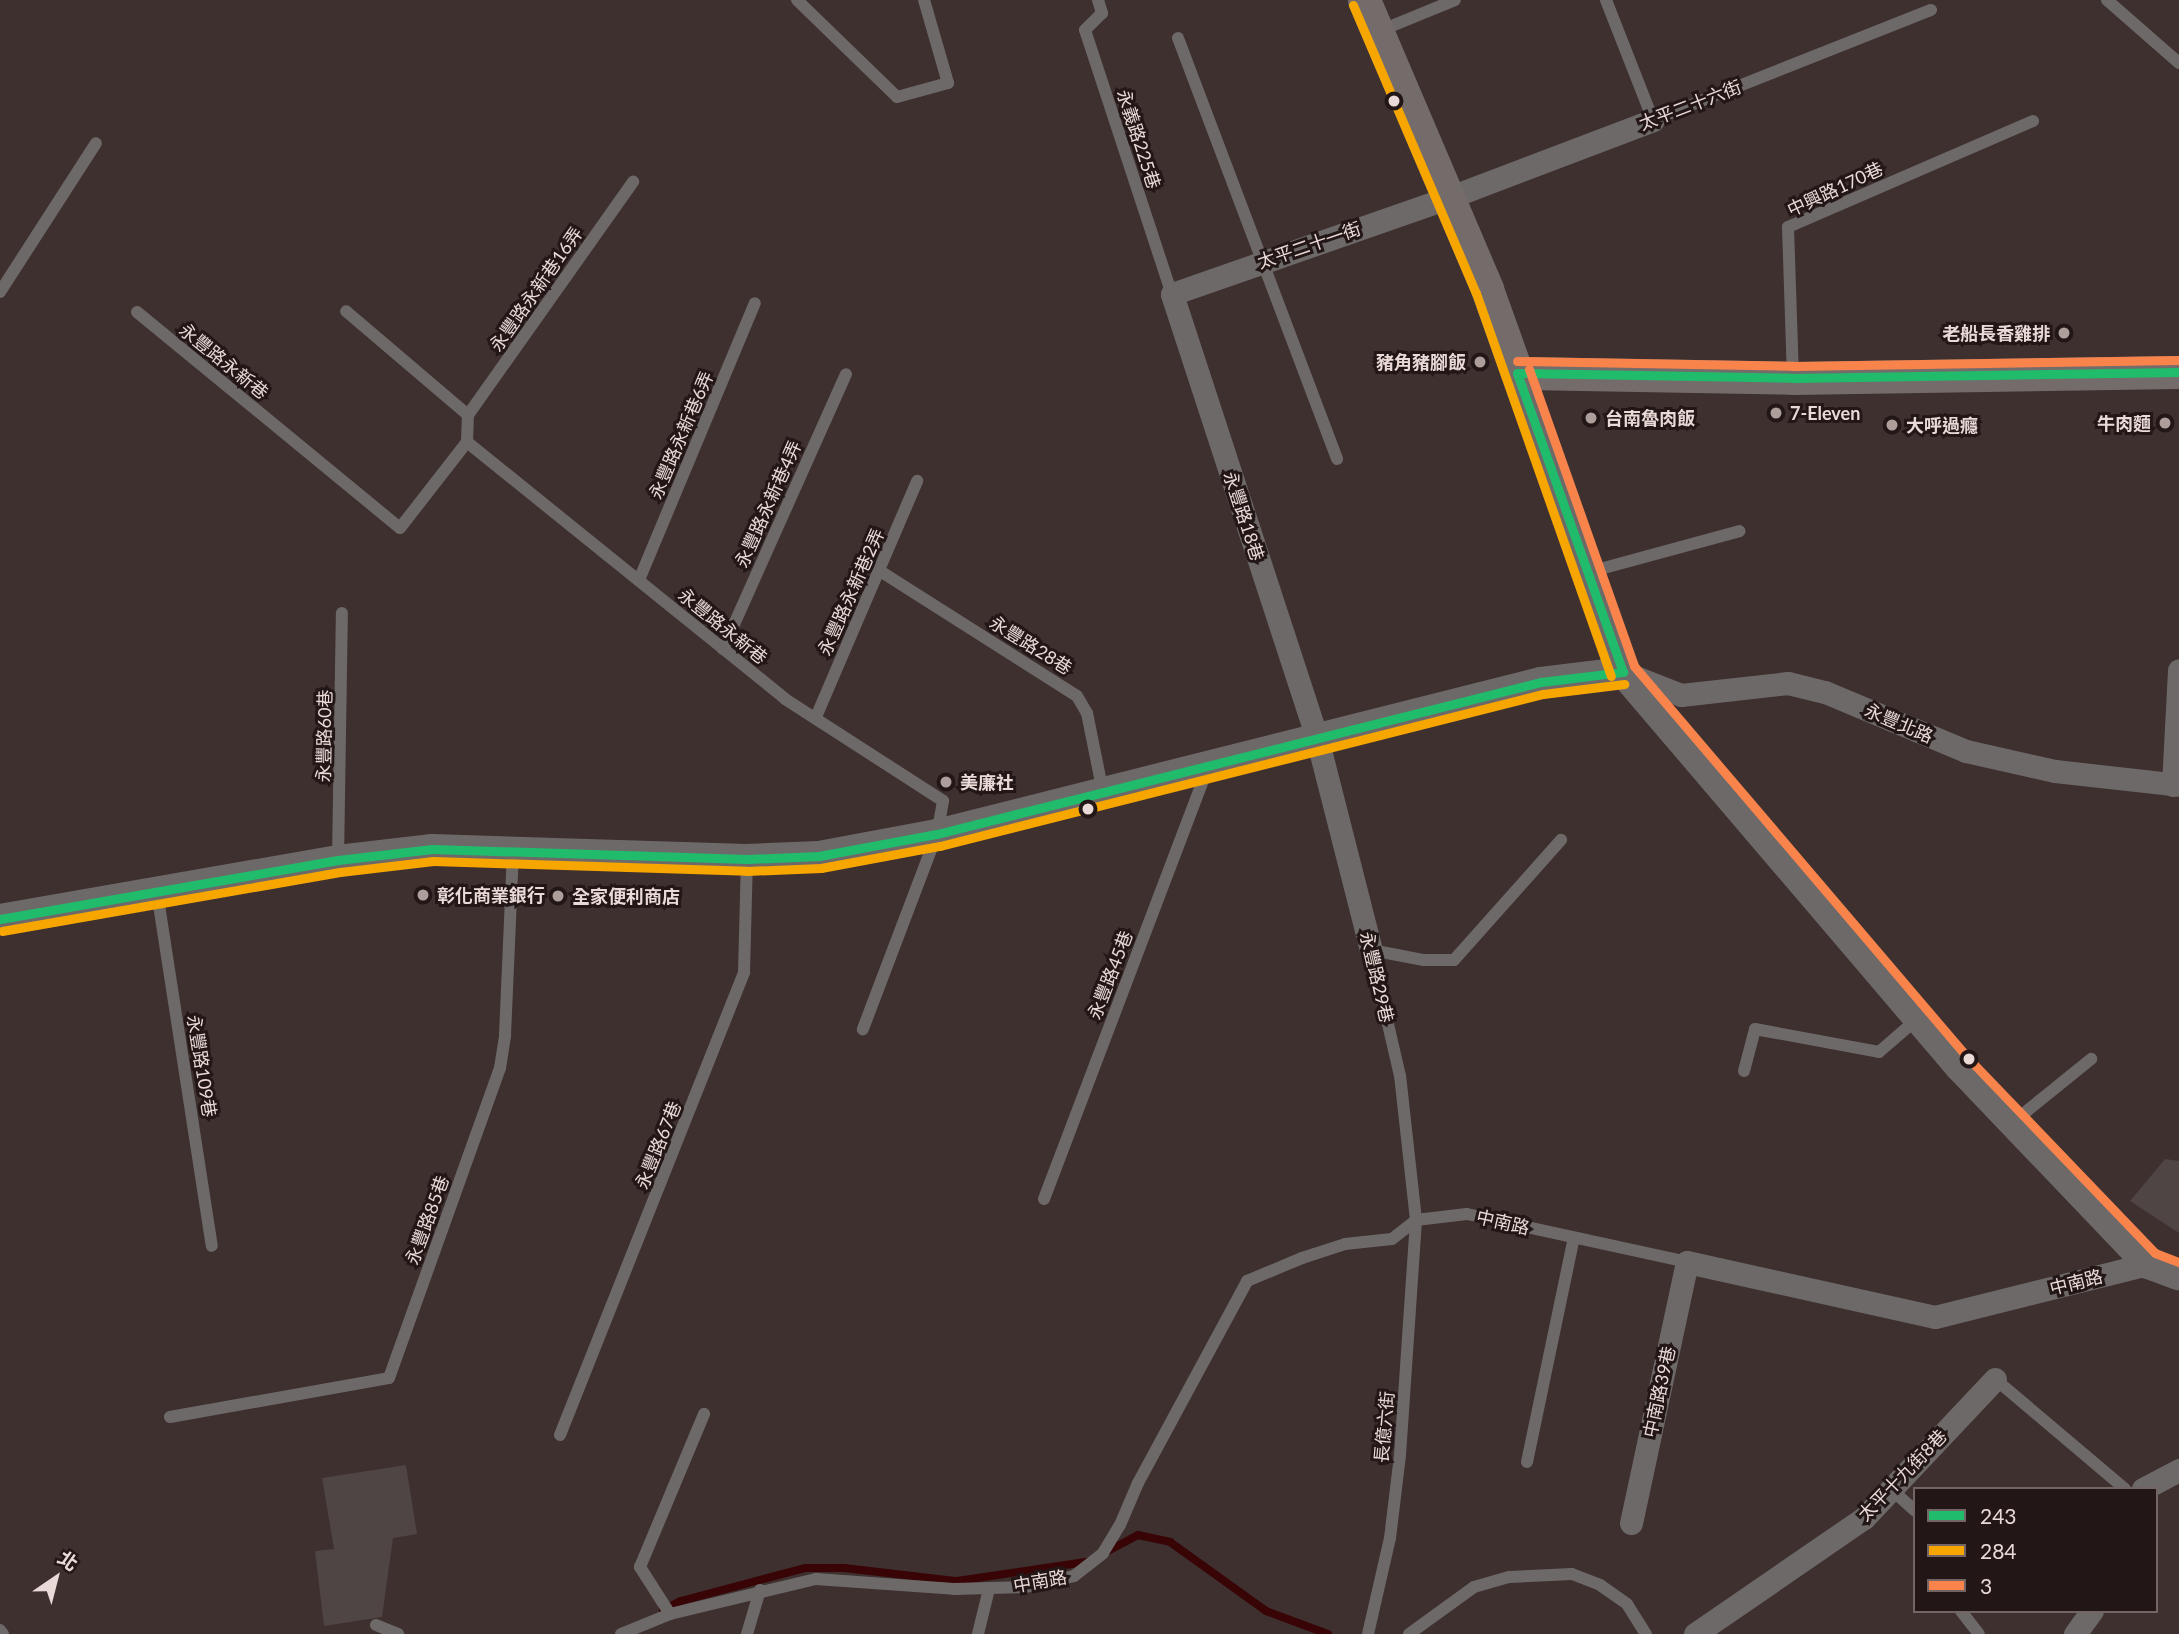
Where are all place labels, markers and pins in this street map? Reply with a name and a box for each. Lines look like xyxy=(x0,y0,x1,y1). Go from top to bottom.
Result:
unlabelled marker xyxy=(1387,94,1401,108)
place label: 老船長香雞排 xyxy=(1942,322,2050,344)
marker: 老船長香雞排 xyxy=(2056,325,2072,341)
place label: 豬角豬腳飯 xyxy=(1376,351,1466,373)
marker: 豬角豬腳飯 xyxy=(1472,354,1488,370)
place label: 7-Eleven xyxy=(1790,402,1860,424)
marker: 7-Eleven xyxy=(1768,405,1784,421)
place label: 台南魯肉飯 xyxy=(1605,407,1695,429)
marker: 台南魯肉飯 xyxy=(1583,410,1599,426)
place label: 牛肉麵 xyxy=(2097,412,2151,434)
place label: 大呼過癮 xyxy=(1906,414,1978,436)
marker: 牛肉麵 xyxy=(2157,415,2173,431)
marker: 大呼過癮 xyxy=(1884,417,1900,433)
place label: 美廉社 xyxy=(960,771,1014,793)
marker: 美廉社 xyxy=(938,774,954,790)
unlabelled marker xyxy=(1081,802,1095,816)
place label: 彰化商業銀行 xyxy=(437,884,545,906)
place label: 全家便利商店 xyxy=(572,885,680,907)
marker: 彰化商業銀行 xyxy=(415,887,431,903)
marker: 全家便利商店 xyxy=(550,888,566,904)
unlabelled marker xyxy=(1962,1052,1976,1066)

